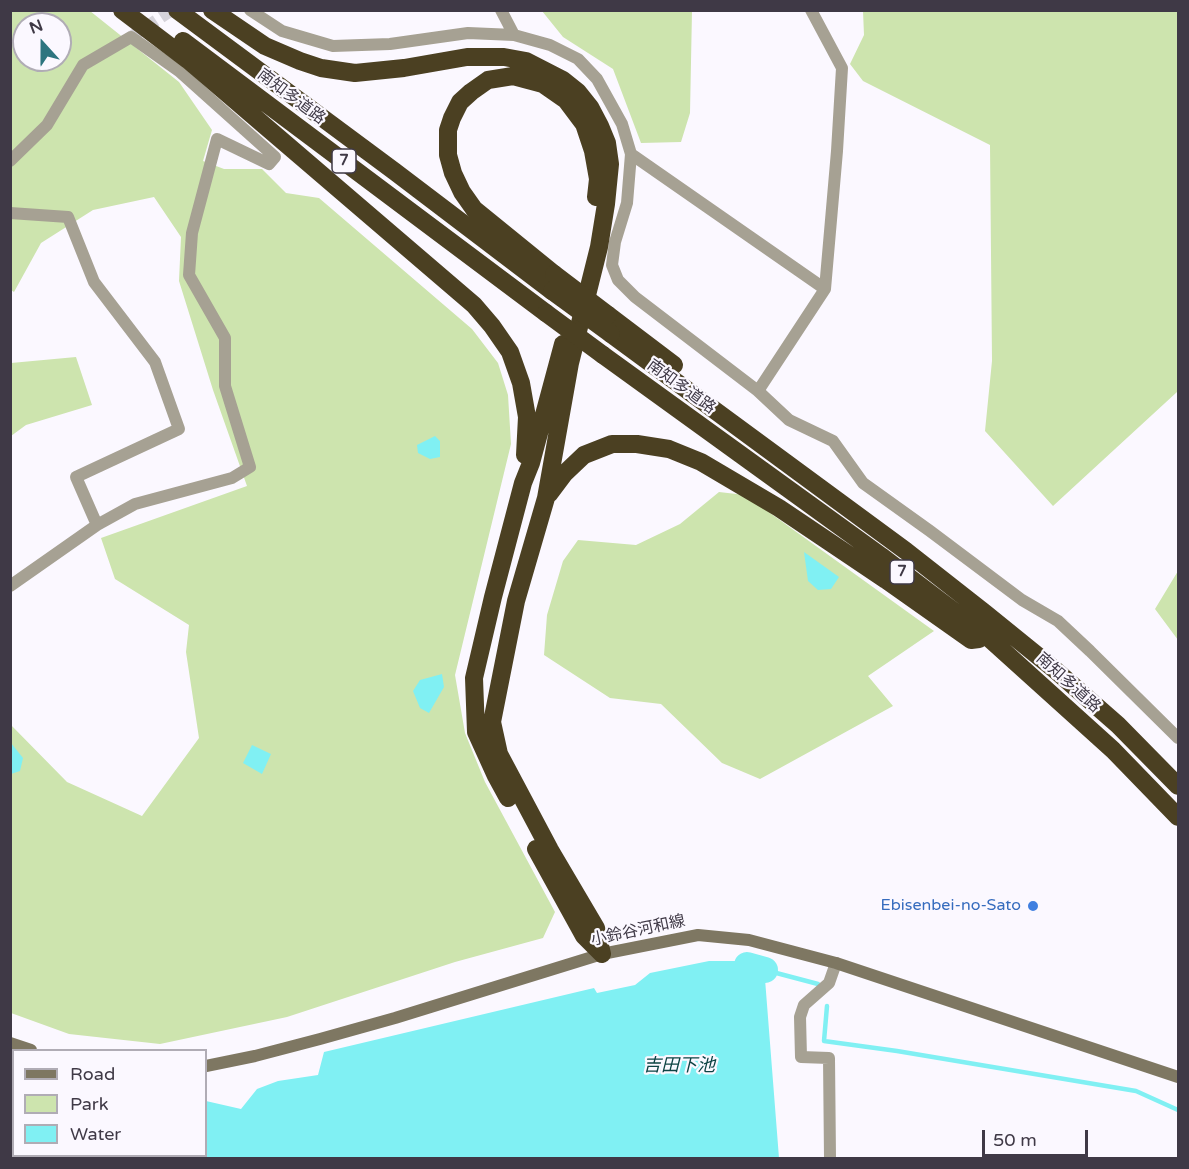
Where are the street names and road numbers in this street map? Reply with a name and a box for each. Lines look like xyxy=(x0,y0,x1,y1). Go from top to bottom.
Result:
street label: 南知多道路 xyxy=(253,65,329,129)
road number: 7 xyxy=(332,149,356,173)
street label: 南知多道路 xyxy=(643,356,719,418)
road number: 7 xyxy=(890,560,914,584)
street label: 南知多道路 xyxy=(1032,649,1104,717)
street label: 小鈴谷河和線 xyxy=(589,912,687,950)

